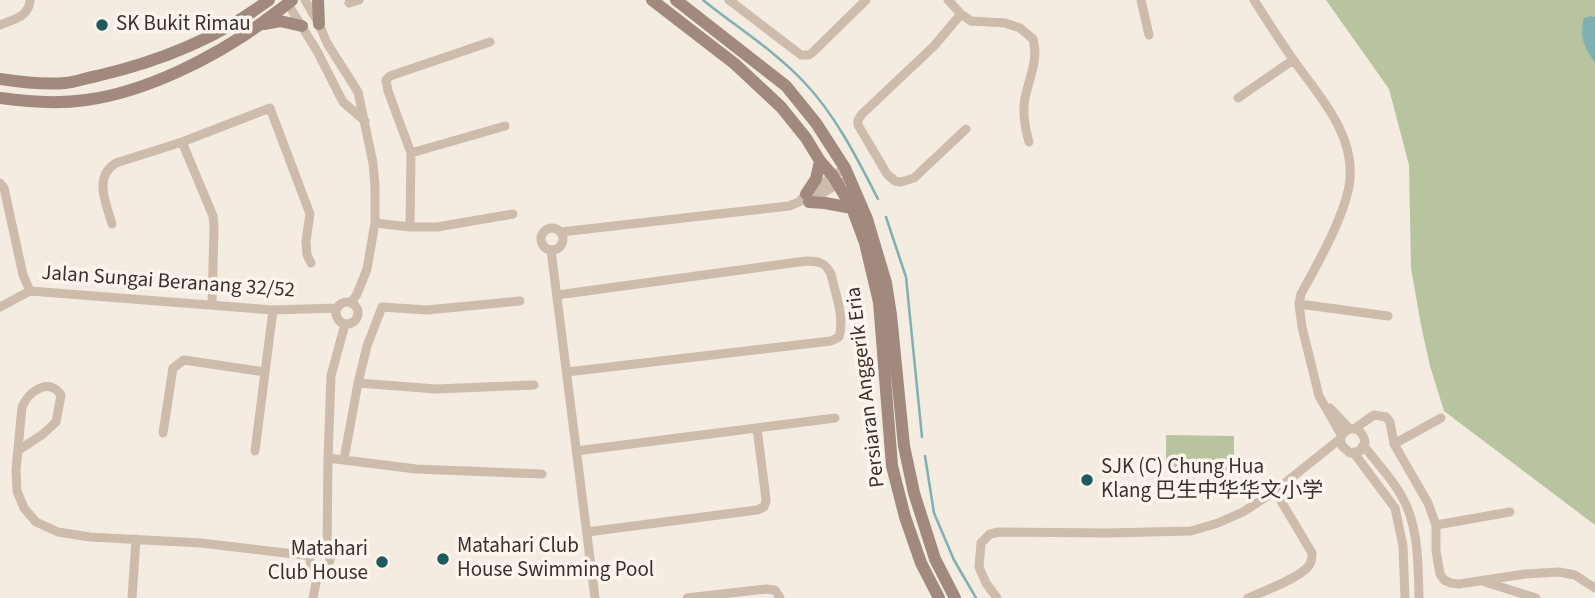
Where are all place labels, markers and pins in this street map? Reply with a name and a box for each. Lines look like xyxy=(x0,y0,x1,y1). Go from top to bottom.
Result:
place label: SK Bukit Rimau xyxy=(116,12,251,38)
marker: SK Bukit Rimau xyxy=(94,17,110,33)
place label: SJK (C) Chung Hua Klang 巴生中华华文小学 xyxy=(1101,455,1323,505)
marker: SJK (C) Chung Hua Klang 巴生中华华文小学 xyxy=(1079,472,1095,488)
place label: Matahari Club House Swimming Pool xyxy=(457,534,654,584)
place label: Matahari Club House xyxy=(268,537,368,587)
marker: Matahari Club House Swimming Pool xyxy=(435,551,451,567)
marker: Matahari Club House xyxy=(374,554,390,570)

